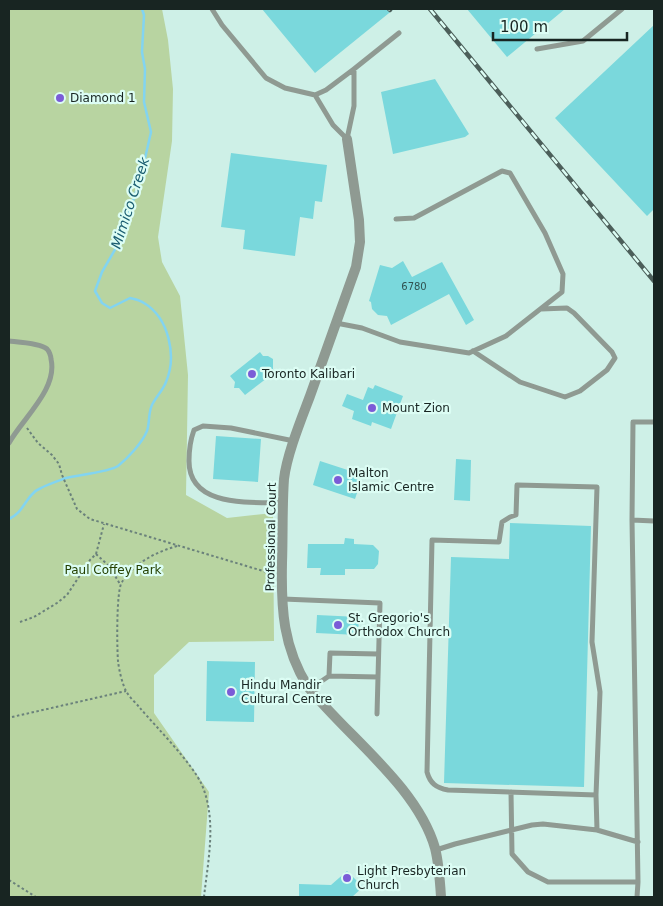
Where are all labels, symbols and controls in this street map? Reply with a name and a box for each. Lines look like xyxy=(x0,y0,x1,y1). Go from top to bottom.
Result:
scale bar xyxy=(493,10,627,42)
text: 100 m xyxy=(500,18,548,36)
place label: Diamond 1 xyxy=(70,91,136,105)
marker: Diamond 1 xyxy=(54,92,66,104)
water label: Mimico Creek xyxy=(108,154,153,251)
house number: 6780 xyxy=(401,281,427,292)
place label: Toronto Kalibari xyxy=(261,367,355,381)
marker: Toronto Kalibari xyxy=(246,368,258,380)
place label: Mount Zion xyxy=(382,401,450,415)
marker: Mount Zion xyxy=(366,402,378,414)
place label: Malton Islamic Centre xyxy=(348,466,434,494)
marker: Malton Islamic Centre xyxy=(332,474,344,486)
street label: Professional Court xyxy=(263,482,279,592)
park label: Paul Coffey Park xyxy=(64,563,162,577)
place label: St. Gregorio's Orthodox Church xyxy=(348,611,450,639)
marker: St. Gregorio's Orthodox Church xyxy=(332,619,344,631)
place label: Hindu Mandir Cultural Centre xyxy=(241,678,332,706)
marker: Hindu Mandir Cultural Centre xyxy=(225,686,237,698)
place label: Light Presbyterian Church xyxy=(357,864,466,892)
marker: Light Presbyterian Church xyxy=(341,872,353,884)

